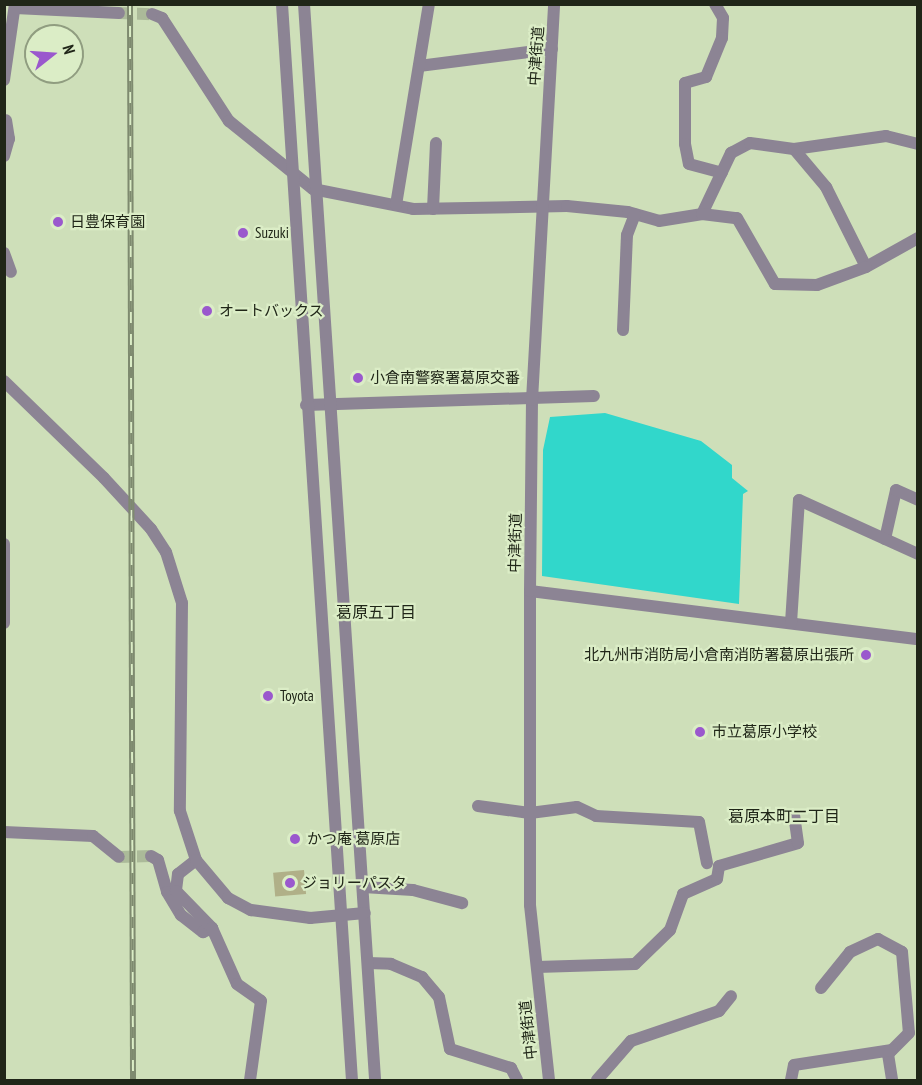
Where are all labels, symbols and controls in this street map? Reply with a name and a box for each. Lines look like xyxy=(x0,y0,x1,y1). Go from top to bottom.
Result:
north arrow xyxy=(24,24,84,84)
street label: 中津街道 xyxy=(525,25,547,87)
text: N xyxy=(58,42,80,56)
place label: 日豊保育園 xyxy=(70,213,145,231)
marker: 日豊保育園 xyxy=(51,215,65,229)
place label: Suzuki xyxy=(255,224,289,242)
marker: Suzuki xyxy=(236,226,250,240)
place label: オートバックス xyxy=(219,302,324,320)
marker: オートバックス xyxy=(200,304,214,318)
place label: 小倉南警察署葛原交番 xyxy=(370,369,520,387)
marker: 小倉南警察署葛原交番 xyxy=(351,371,365,385)
street label: 中津街道 xyxy=(505,513,525,573)
district label: 葛原五丁目 xyxy=(336,602,416,622)
place label: 北九州市消防局小倉南消防署葛原出張所 xyxy=(584,646,854,664)
marker: 北九州市消防局小倉南消防署葛原出張所 xyxy=(859,648,873,662)
place label: Toyota xyxy=(280,687,314,705)
marker: Toyota xyxy=(261,689,275,703)
place label: 市立葛原小学校 xyxy=(712,723,817,741)
marker: 市立葛原小学校 xyxy=(693,725,707,739)
district label: 葛原本町二丁目 xyxy=(728,806,840,826)
place label: かつ庵 葛原店 xyxy=(307,830,400,848)
marker: かつ庵 葛原店 xyxy=(288,832,302,846)
place label: ジョリーパスタ xyxy=(302,874,407,892)
marker: ジョリーパスタ xyxy=(283,876,297,890)
street label: 中津街道 xyxy=(516,999,540,1061)

